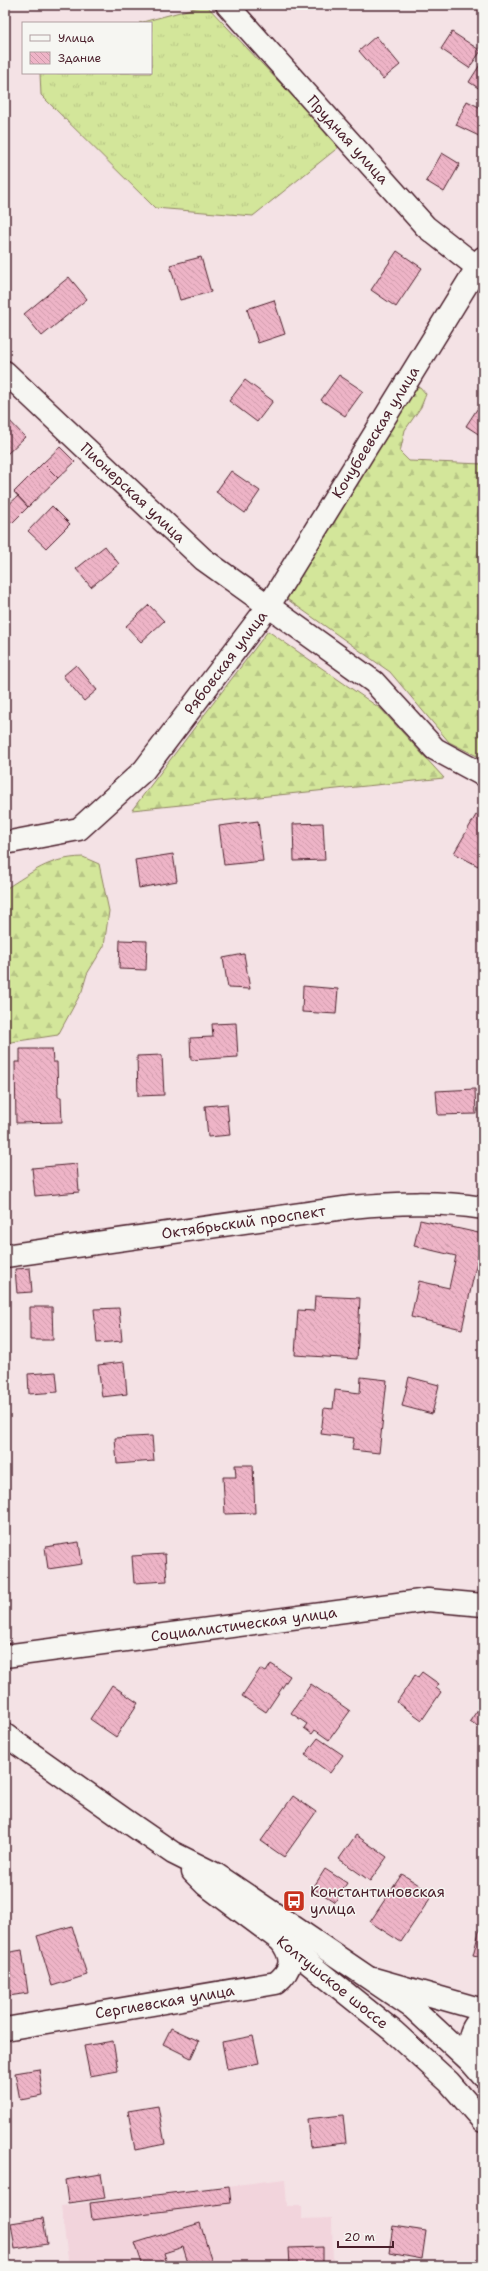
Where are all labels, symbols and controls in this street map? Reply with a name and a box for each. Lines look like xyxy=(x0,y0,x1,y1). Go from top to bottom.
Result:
legend xyxy=(22,22,152,74)
text: Улица xyxy=(58,30,95,46)
text: Здание xyxy=(58,50,102,66)
street label: Прудная улица xyxy=(303,91,394,189)
street label: Кочубеевская улица xyxy=(327,362,424,502)
street label: Пионерская улица xyxy=(76,438,190,548)
street label: Рябовская улица xyxy=(180,606,272,719)
street label: Октябрьский проспект xyxy=(160,1201,327,1244)
street label: Социалистическая улица xyxy=(150,1602,339,1647)
place label: Константиновская улица xyxy=(310,1882,445,1919)
bus stop icon: Константиновская улица xyxy=(281,1888,307,1914)
street label: Колтушское шоссе xyxy=(272,1931,393,2033)
street label: Сергиевская улица xyxy=(94,1980,237,2024)
scale bar xyxy=(338,2223,393,2249)
text: 20 m xyxy=(344,2229,375,2245)

